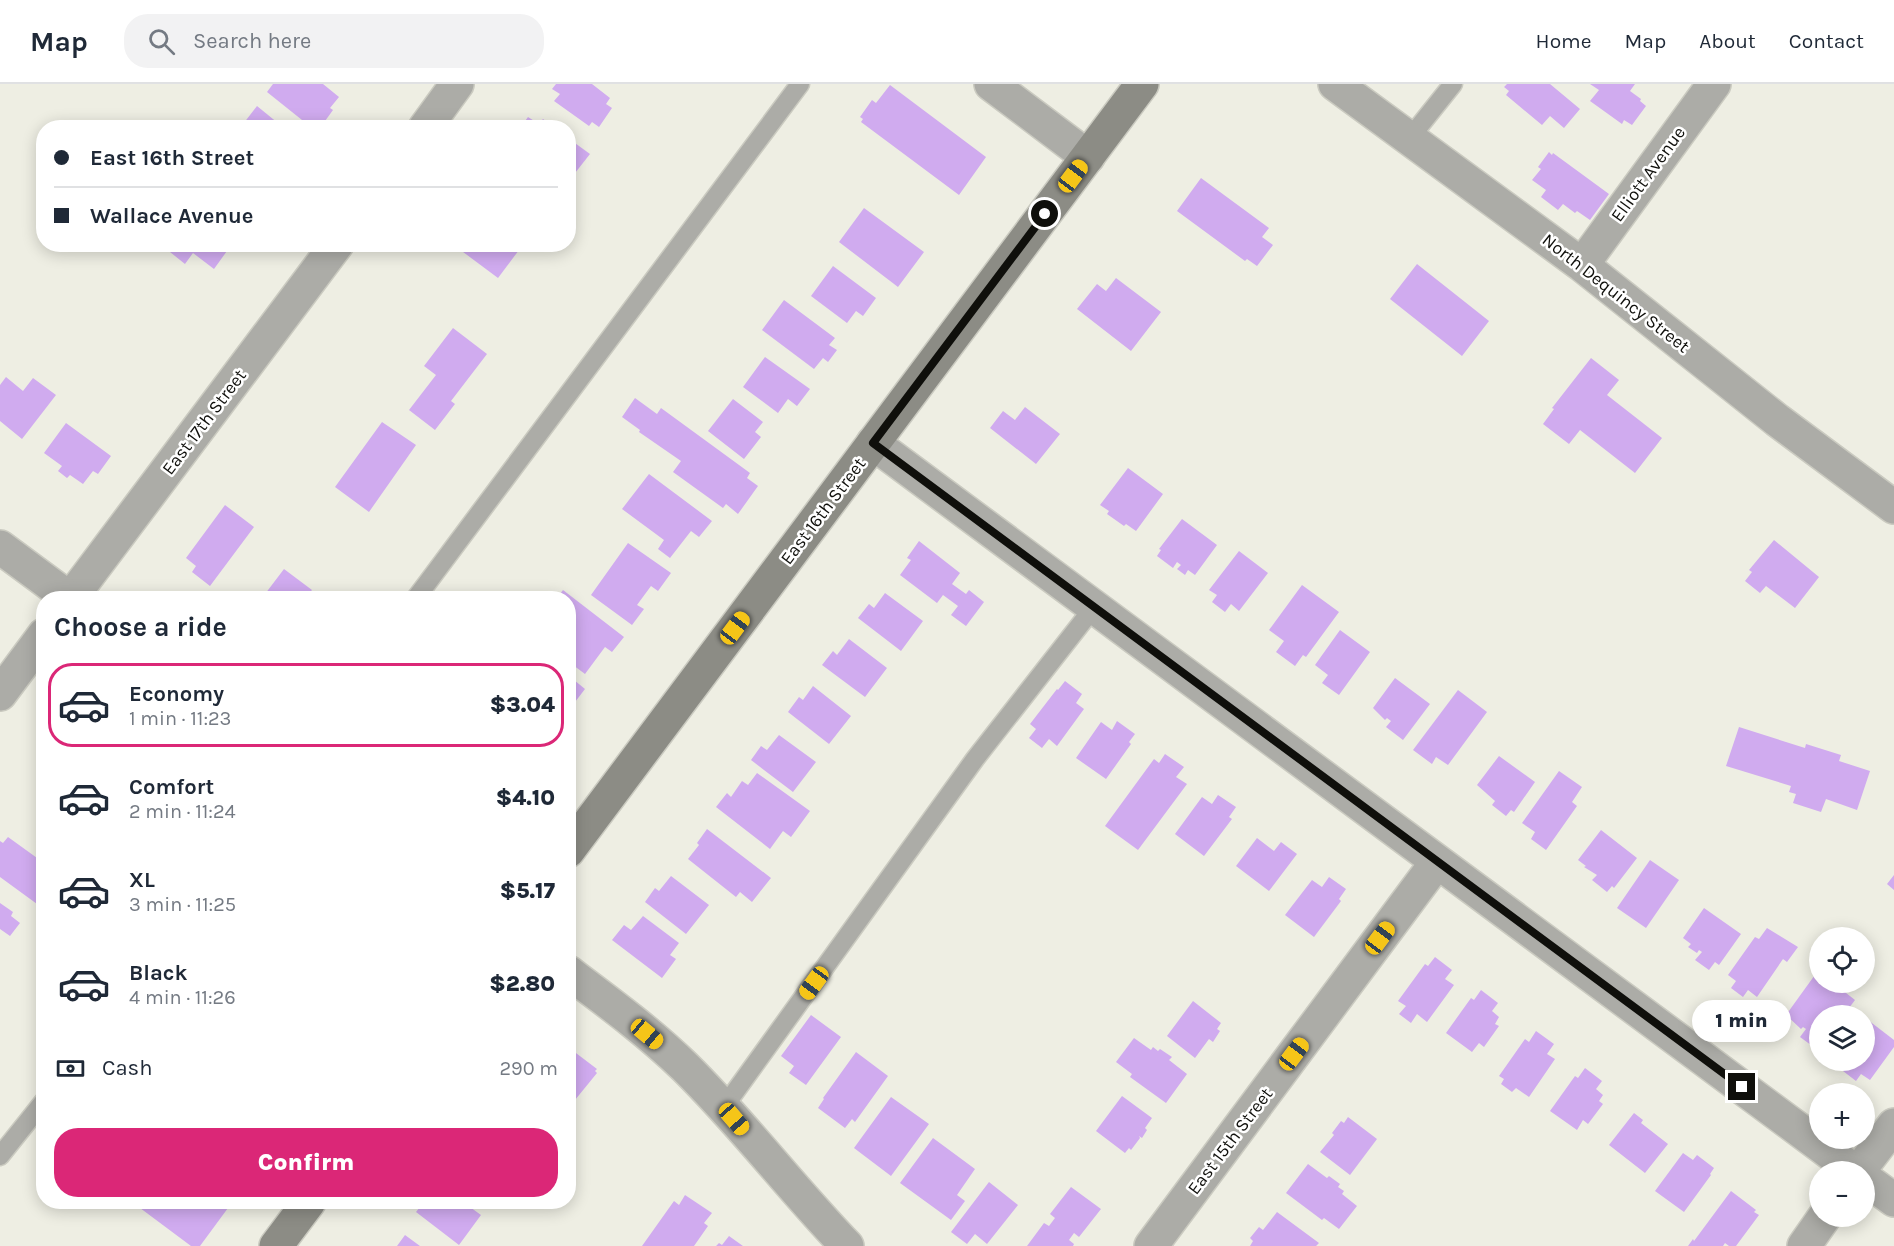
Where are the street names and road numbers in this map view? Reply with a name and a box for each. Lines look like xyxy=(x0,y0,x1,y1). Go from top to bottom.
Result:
street label: Elliott Avenue xyxy=(1606,122,1690,226)
street label: North Dequincy Street xyxy=(1538,229,1694,357)
street label: East 17th Street xyxy=(157,365,251,479)
street label: East 16th Street xyxy=(776,453,870,569)
street label: East 15th Street xyxy=(1183,1083,1277,1199)

